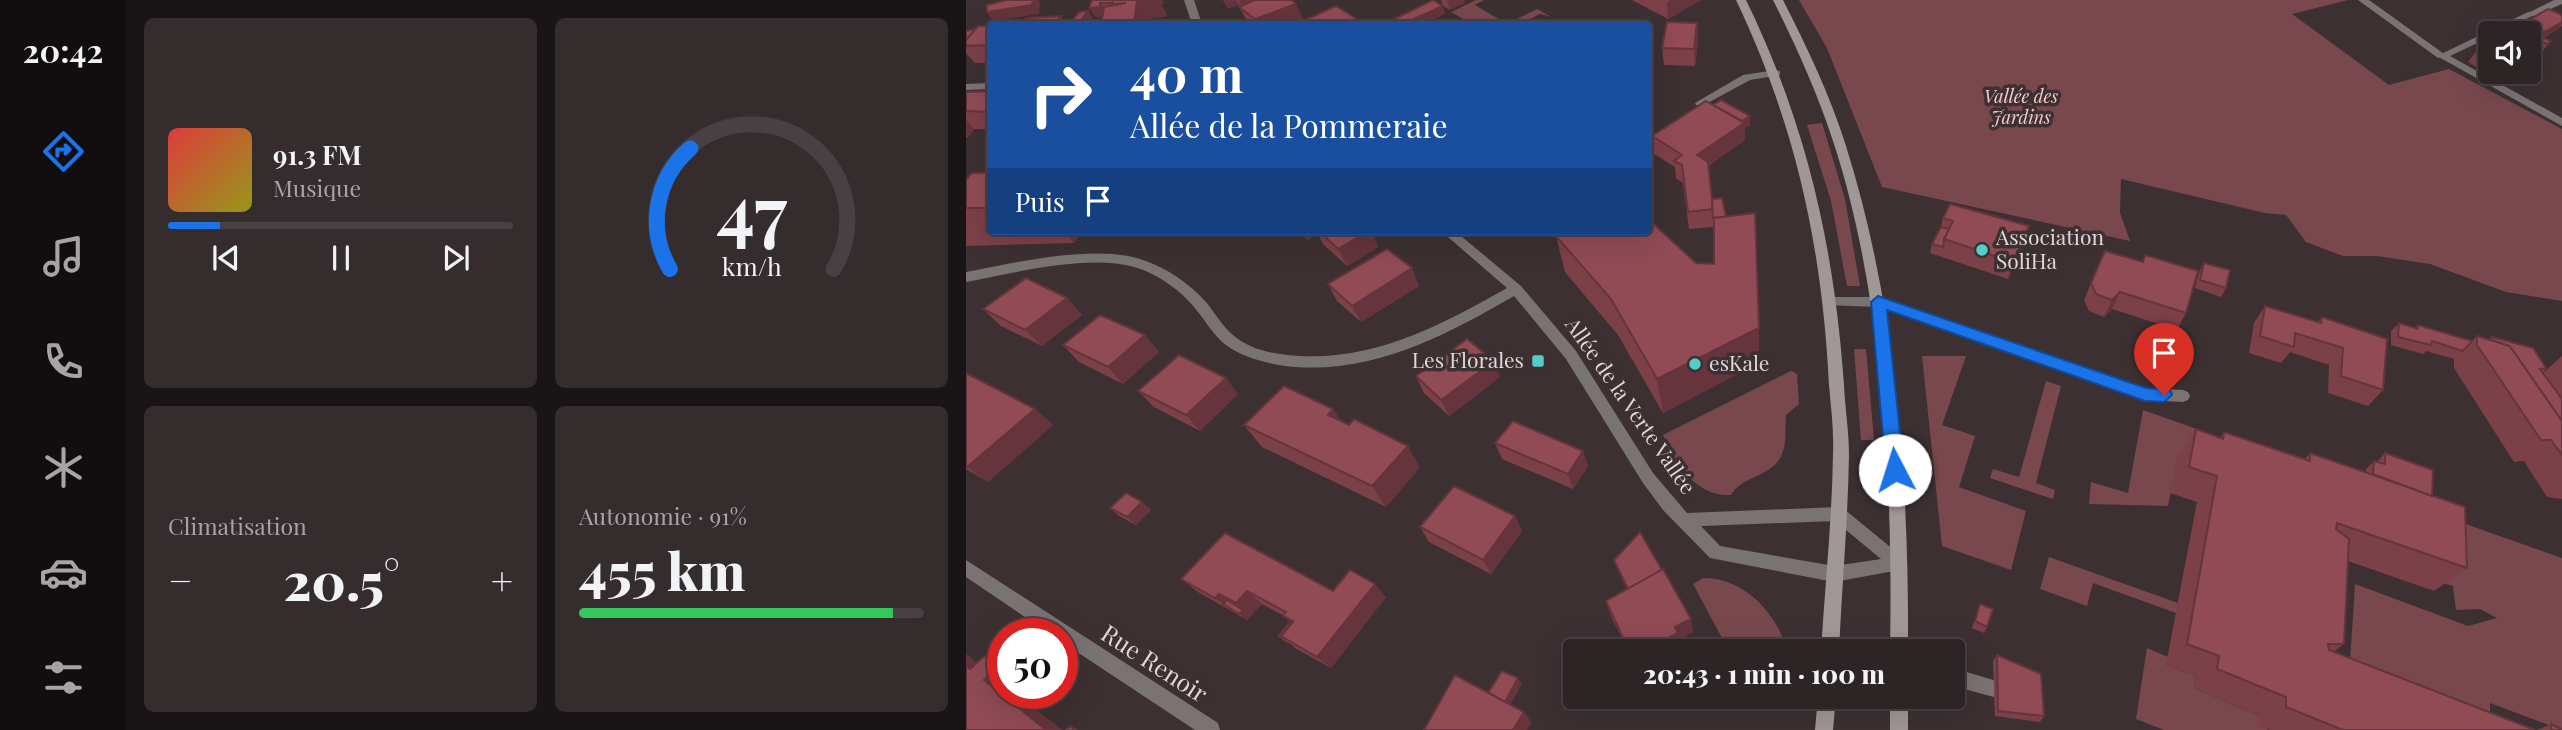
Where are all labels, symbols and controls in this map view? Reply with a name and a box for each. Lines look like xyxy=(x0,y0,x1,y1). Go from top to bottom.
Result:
map controls xyxy=(2478,21,2541,84)
button: sound xyxy=(2478,21,2541,84)
text: 20:42 xyxy=(23,28,103,71)
text: 40 m xyxy=(1130,40,1243,105)
icon: right xyxy=(1015,49,1106,140)
park label: Vallée des Jardins xyxy=(1984,84,2058,129)
text: Allée de la Pommeraie xyxy=(1130,103,1448,146)
icon: directions xyxy=(39,127,88,176)
text: 91.3 FM xyxy=(273,137,362,172)
text: 47 xyxy=(716,160,788,257)
text: Musique xyxy=(273,172,361,203)
icon: arrive xyxy=(1079,182,1117,220)
text: Puis xyxy=(1015,184,1065,219)
place label: Association SoliHa xyxy=(1995,222,2104,274)
icon: music xyxy=(39,232,88,281)
icon: previous xyxy=(207,239,245,277)
icon: pause xyxy=(322,239,360,277)
icon: next xyxy=(437,239,475,277)
marker: Association SoliHa xyxy=(1974,242,1990,258)
text: km/h xyxy=(722,249,782,282)
street label: Allée de la Verte Vallée xyxy=(1559,310,1703,499)
pin xyxy=(2134,323,2194,395)
icon: arrive xyxy=(2145,334,2183,372)
icon: phone xyxy=(39,337,88,386)
place label: Les Florales xyxy=(1412,345,1524,373)
place label: esKale xyxy=(1709,348,1769,376)
marker: Les Florales xyxy=(1530,353,1546,369)
marker: esKale xyxy=(1687,356,1703,372)
position arrow xyxy=(1858,433,1932,507)
icon: climate xyxy=(39,443,88,492)
text: Autonomie · 91% xyxy=(579,500,747,531)
text: Climatisation xyxy=(168,510,307,541)
text: 455 km xyxy=(579,535,745,604)
text: 20.5° xyxy=(284,545,400,614)
icon: car xyxy=(39,548,88,597)
text: − xyxy=(168,554,193,605)
text: + xyxy=(491,554,513,605)
street label: Rue Renoir xyxy=(1096,616,1215,709)
speed limit sign: 50 xyxy=(987,618,1078,709)
icon: filters xyxy=(39,653,88,702)
text: 20:43 · 1 min · 100 m xyxy=(1643,656,1885,691)

